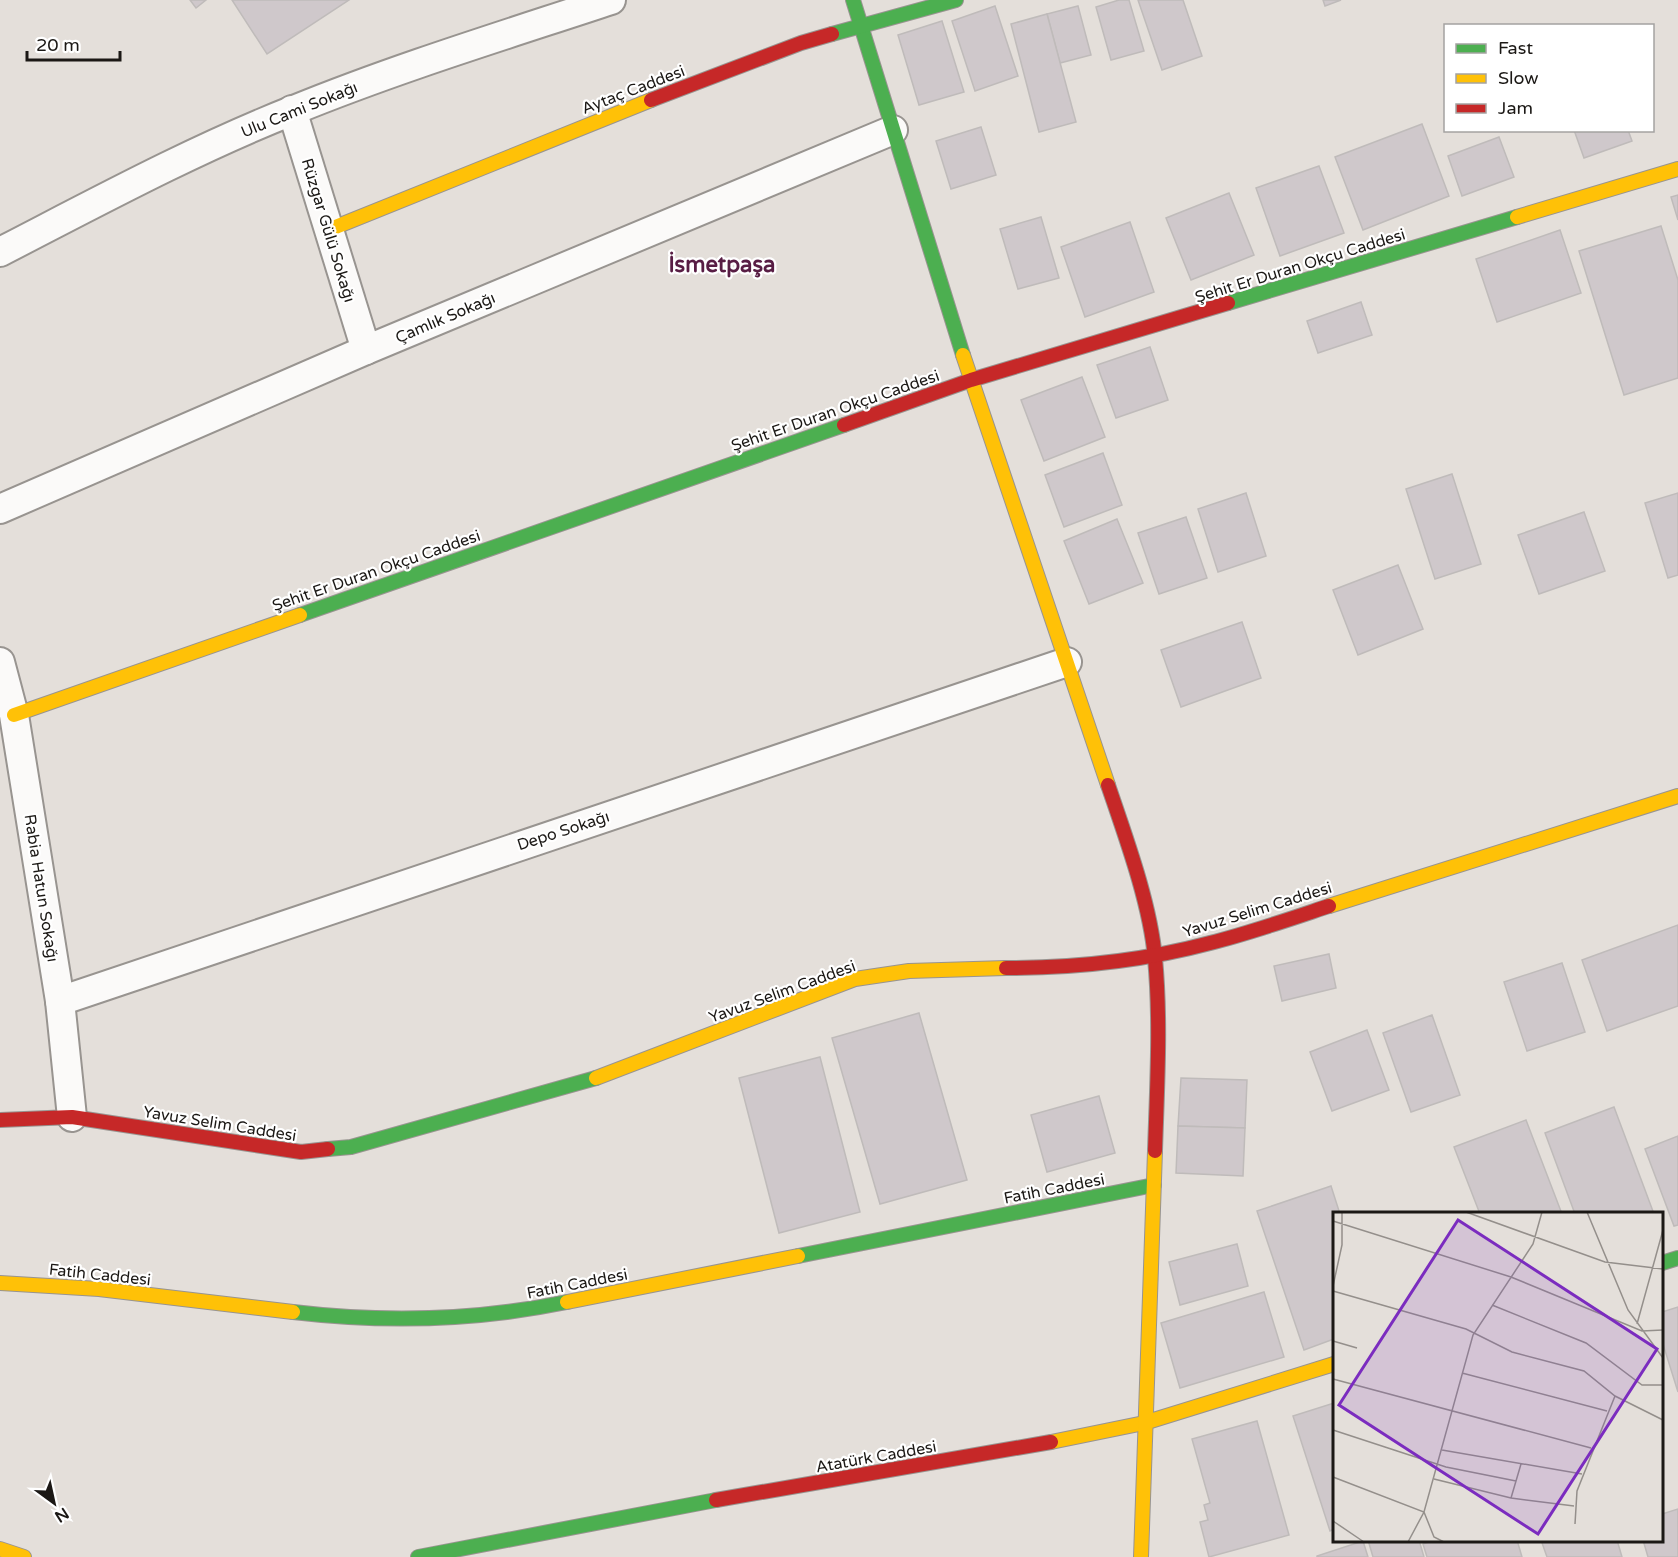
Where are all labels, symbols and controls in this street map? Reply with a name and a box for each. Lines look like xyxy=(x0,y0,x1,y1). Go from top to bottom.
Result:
scale bar xyxy=(27,24,120,62)
legend xyxy=(1444,24,1654,132)
text: 20 m xyxy=(36,34,80,56)
text: Fast xyxy=(1498,37,1533,59)
street label: Aytaç Caddesi xyxy=(579,61,688,119)
text: Slow xyxy=(1498,67,1539,89)
street label: Ulu Cami Sokağı xyxy=(238,77,361,142)
text: Jam xyxy=(1498,97,1533,119)
street label: Rüzgar Gülü Sokağı xyxy=(297,156,359,305)
street label: Şehit Er Duran Okçu Caddesi xyxy=(1193,224,1408,308)
district label: İsmetpaşa xyxy=(669,251,775,278)
street label: Çamlık Sokağı xyxy=(392,288,498,348)
street label: Şehit Er Duran Okçu Caddesi xyxy=(729,366,942,456)
street label: Şehit Er Duran Okçu Caddesi xyxy=(270,526,483,616)
street label: Depo Sokağı xyxy=(515,807,612,855)
street label: Rabia Hatun Sokağı xyxy=(19,813,63,964)
street label: Yavuz Selim Caddesi xyxy=(1180,878,1334,942)
street label: Yavuz Selim Caddesi xyxy=(706,956,859,1028)
street label: Yavuz Selim Caddesi xyxy=(142,1102,298,1146)
street label: Fatih Caddesi xyxy=(1002,1169,1106,1209)
inset map xyxy=(1333,1212,1663,1542)
street label: Fatih Caddesi xyxy=(48,1260,152,1290)
street label: Fatih Caddesi xyxy=(525,1264,629,1304)
street label: Atatürk Caddesi xyxy=(814,1437,938,1477)
north arrow xyxy=(24,1473,84,1533)
text: N xyxy=(51,1503,72,1527)

